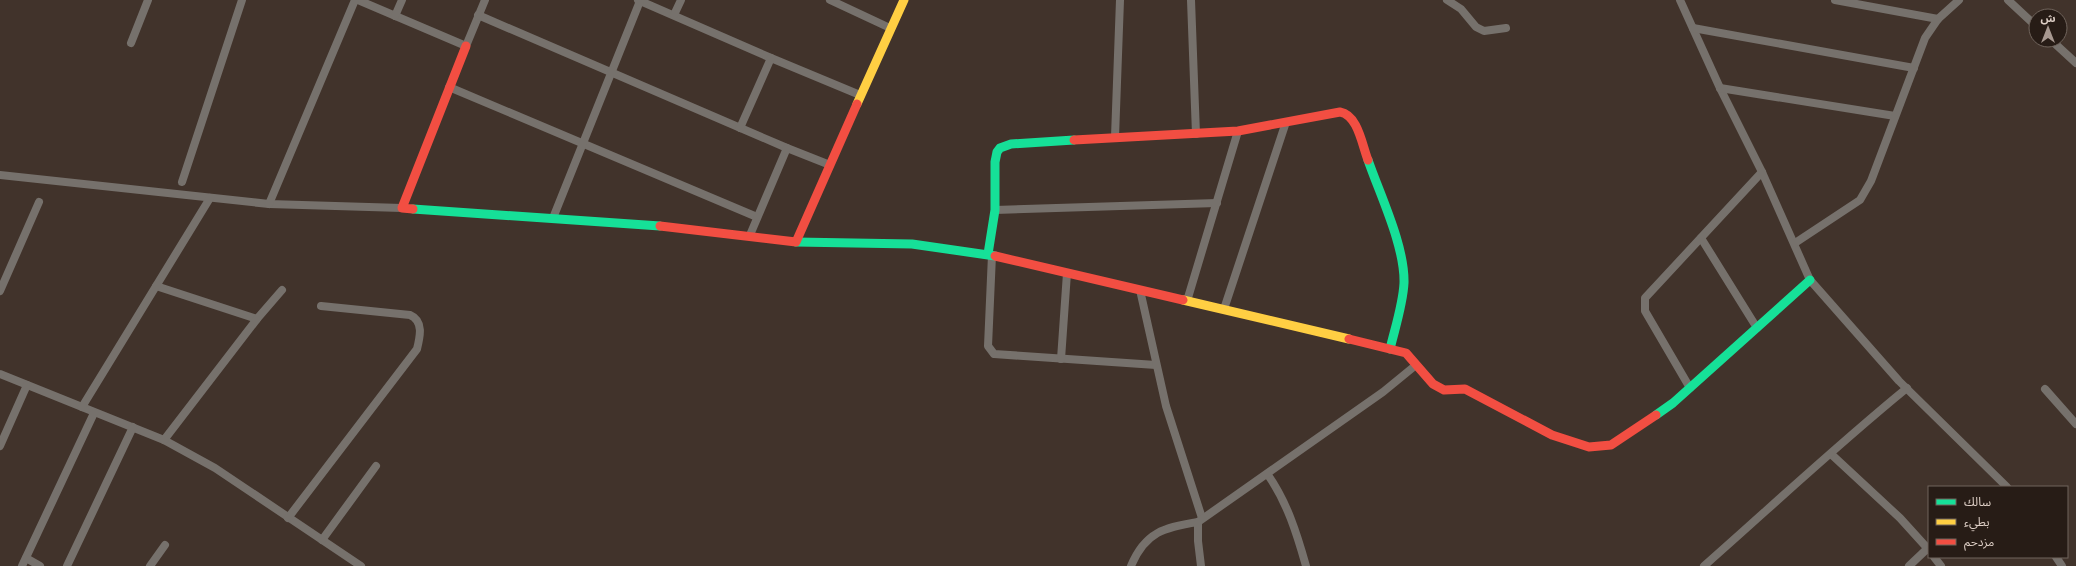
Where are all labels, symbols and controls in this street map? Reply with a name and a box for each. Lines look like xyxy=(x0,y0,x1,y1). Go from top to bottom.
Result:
north arrow xyxy=(2028,8,2068,48)
text: ش xyxy=(2040,11,2056,25)
legend xyxy=(1928,486,2068,558)
text: سالك xyxy=(1964,494,1991,508)
text: بطيء xyxy=(1964,514,1990,532)
text: مزدحم xyxy=(1964,534,1994,551)

